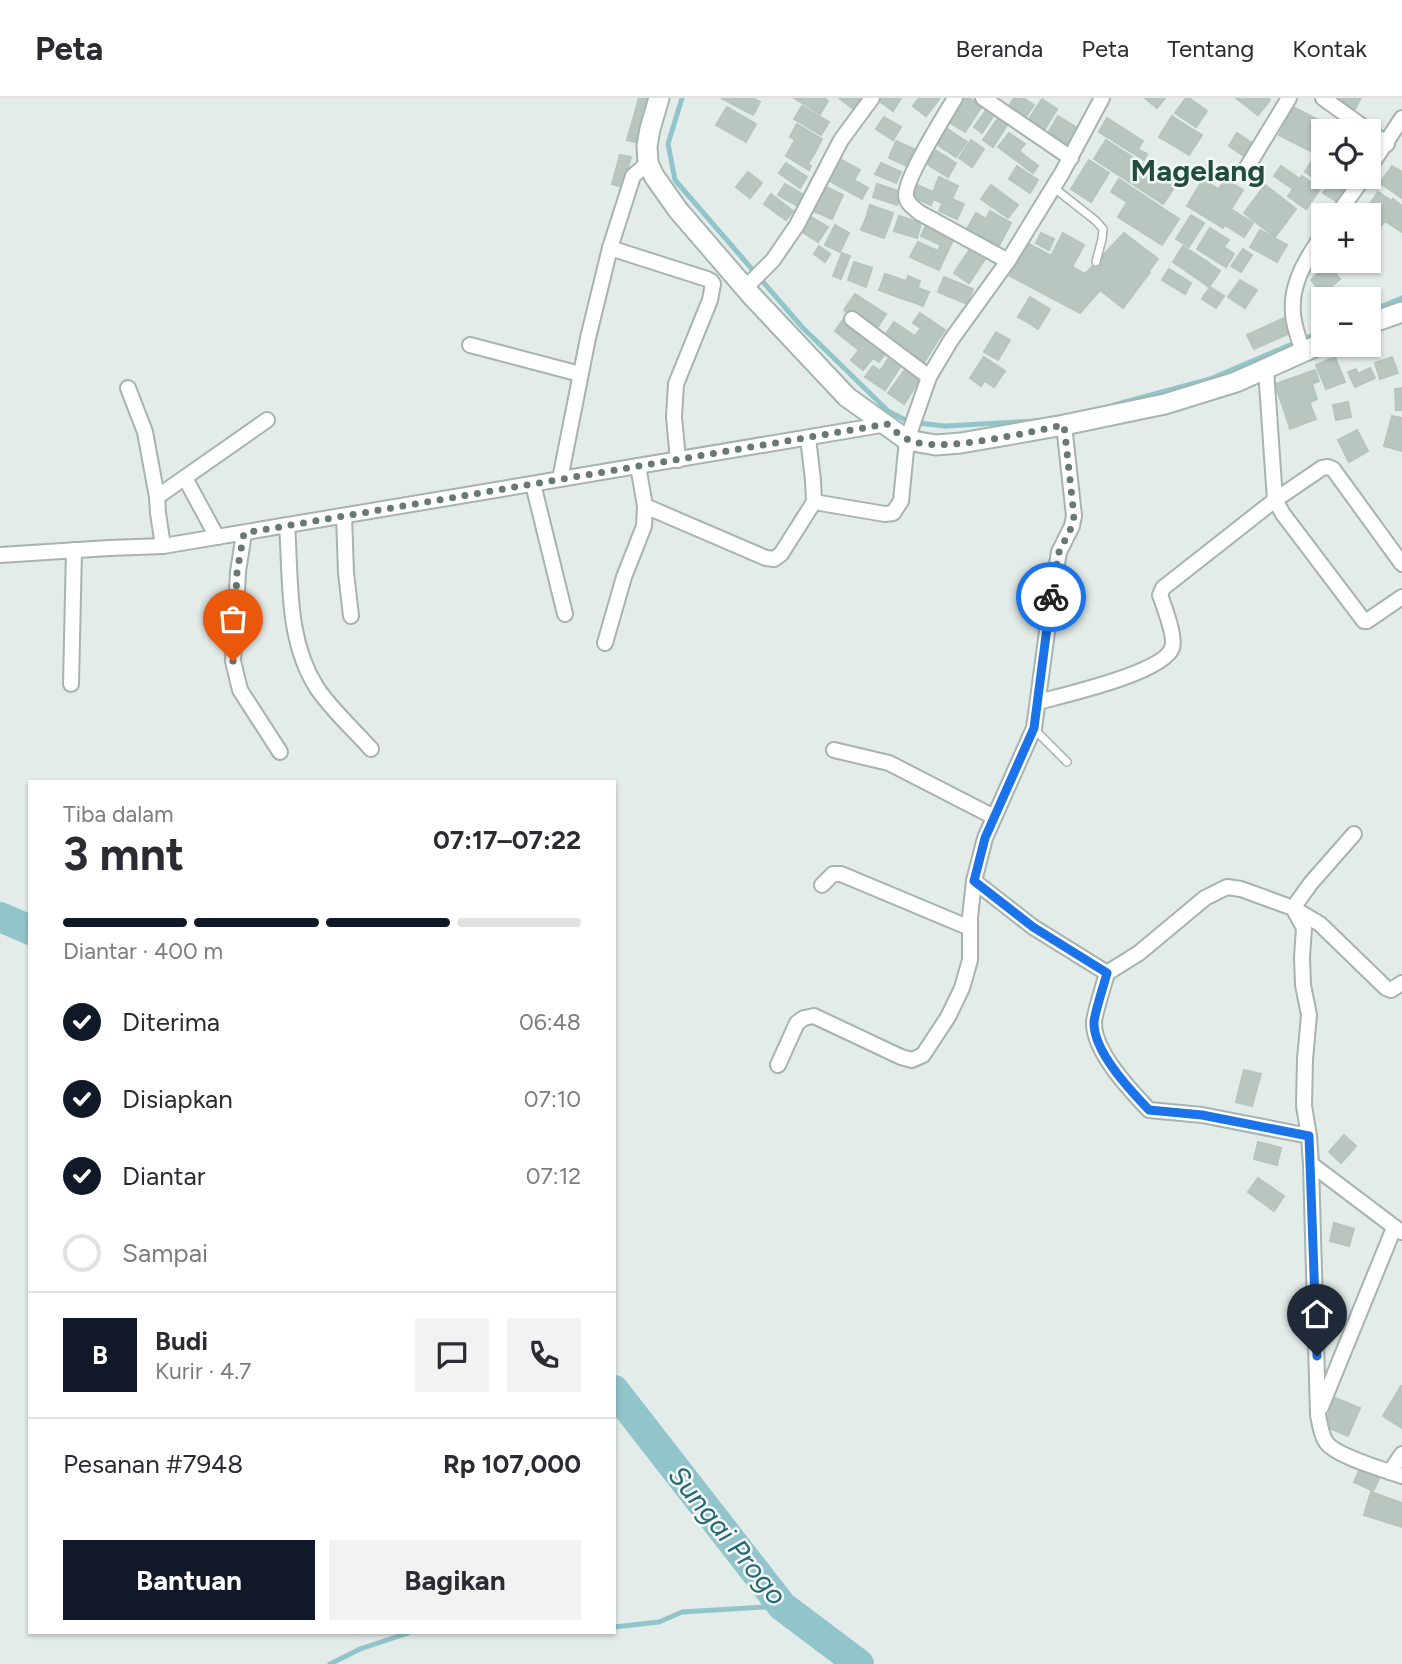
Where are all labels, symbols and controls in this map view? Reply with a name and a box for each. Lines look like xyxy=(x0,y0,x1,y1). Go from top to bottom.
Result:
text: Peta xyxy=(35,29,103,68)
text: Beranda xyxy=(956,34,1043,63)
text: Peta xyxy=(1081,34,1129,63)
text: Tentang xyxy=(1167,34,1254,63)
text: Kontak xyxy=(1292,34,1367,63)
map controls xyxy=(1311,119,1381,357)
button: locate xyxy=(1311,119,1381,189)
district label: Magelang xyxy=(1131,152,1265,189)
button: + xyxy=(1311,203,1381,273)
button: − xyxy=(1311,287,1381,357)
courier xyxy=(1016,562,1086,632)
icon: bike xyxy=(1032,578,1070,616)
pin xyxy=(203,589,263,661)
icon: bag xyxy=(214,600,252,638)
text: Tiba dalam xyxy=(63,800,174,828)
text: 07:17–07:22 xyxy=(433,824,581,856)
text: 3 mnt xyxy=(63,826,184,882)
text: Diantar · 400 m xyxy=(63,937,223,965)
icon: check xyxy=(63,1003,101,1041)
text: Diterima xyxy=(122,1006,220,1038)
text: 06:48 xyxy=(519,1008,581,1036)
icon: check xyxy=(63,1080,101,1118)
text: Disiapkan xyxy=(122,1083,233,1115)
text: 07:10 xyxy=(524,1085,581,1113)
icon: check xyxy=(63,1157,101,1195)
text: Diantar xyxy=(122,1160,206,1192)
text: 07:12 xyxy=(526,1162,581,1190)
text: Sampai xyxy=(122,1237,208,1269)
pin xyxy=(1287,1284,1347,1356)
icon: home xyxy=(1298,1295,1336,1333)
button: chat xyxy=(415,1318,489,1392)
button: phone xyxy=(507,1318,581,1392)
text: Budi xyxy=(155,1325,208,1357)
text: B xyxy=(92,1339,108,1371)
text: Kurir · 4.7 xyxy=(155,1357,251,1385)
text: Pesanan #7948 xyxy=(63,1448,243,1480)
text: Rp 107,000 xyxy=(443,1448,581,1480)
water label: Sungai Progo xyxy=(662,1459,794,1611)
button: Bantuan xyxy=(63,1540,315,1620)
button: Bagikan xyxy=(329,1540,581,1620)

